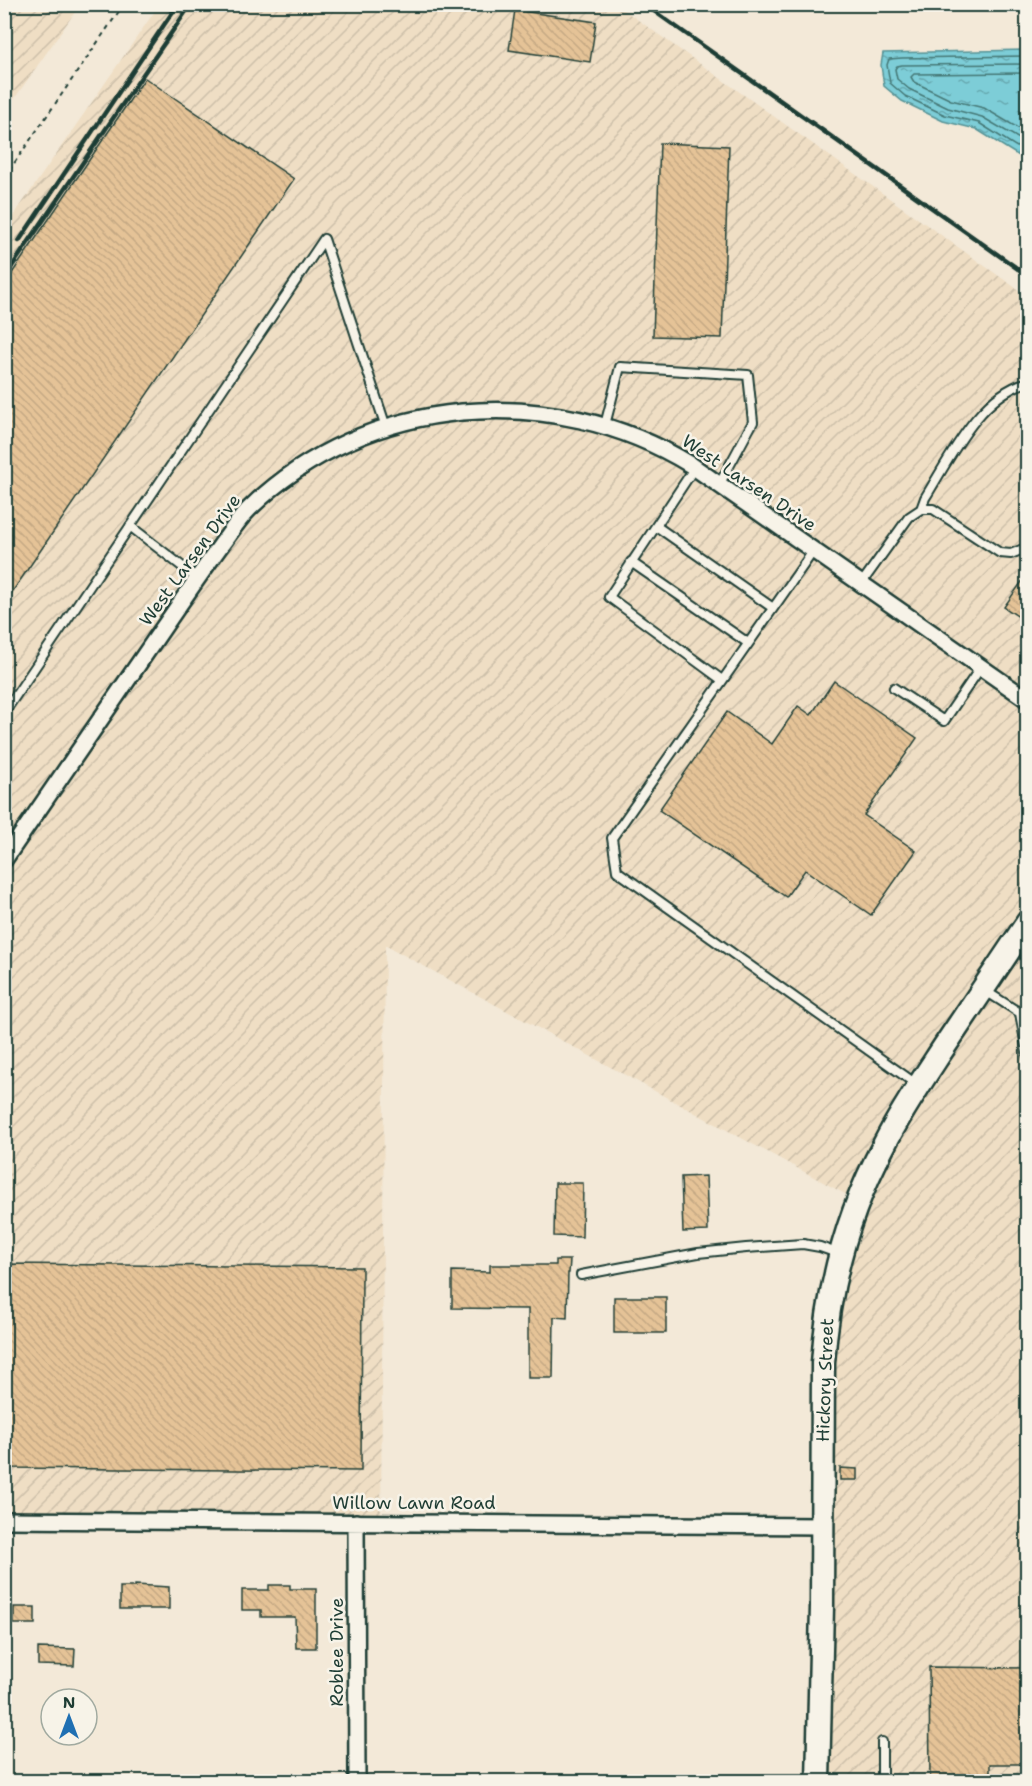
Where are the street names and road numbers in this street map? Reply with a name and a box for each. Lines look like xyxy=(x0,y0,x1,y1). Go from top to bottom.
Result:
street label: West Larsen Drive xyxy=(677,429,821,537)
street label: West Larsen Drive xyxy=(134,489,246,631)
street label: Hickory Street xyxy=(811,1317,839,1442)
street label: Willow Lawn Road xyxy=(332,1491,496,1515)
street label: Roblee Drive xyxy=(325,1597,349,1707)

